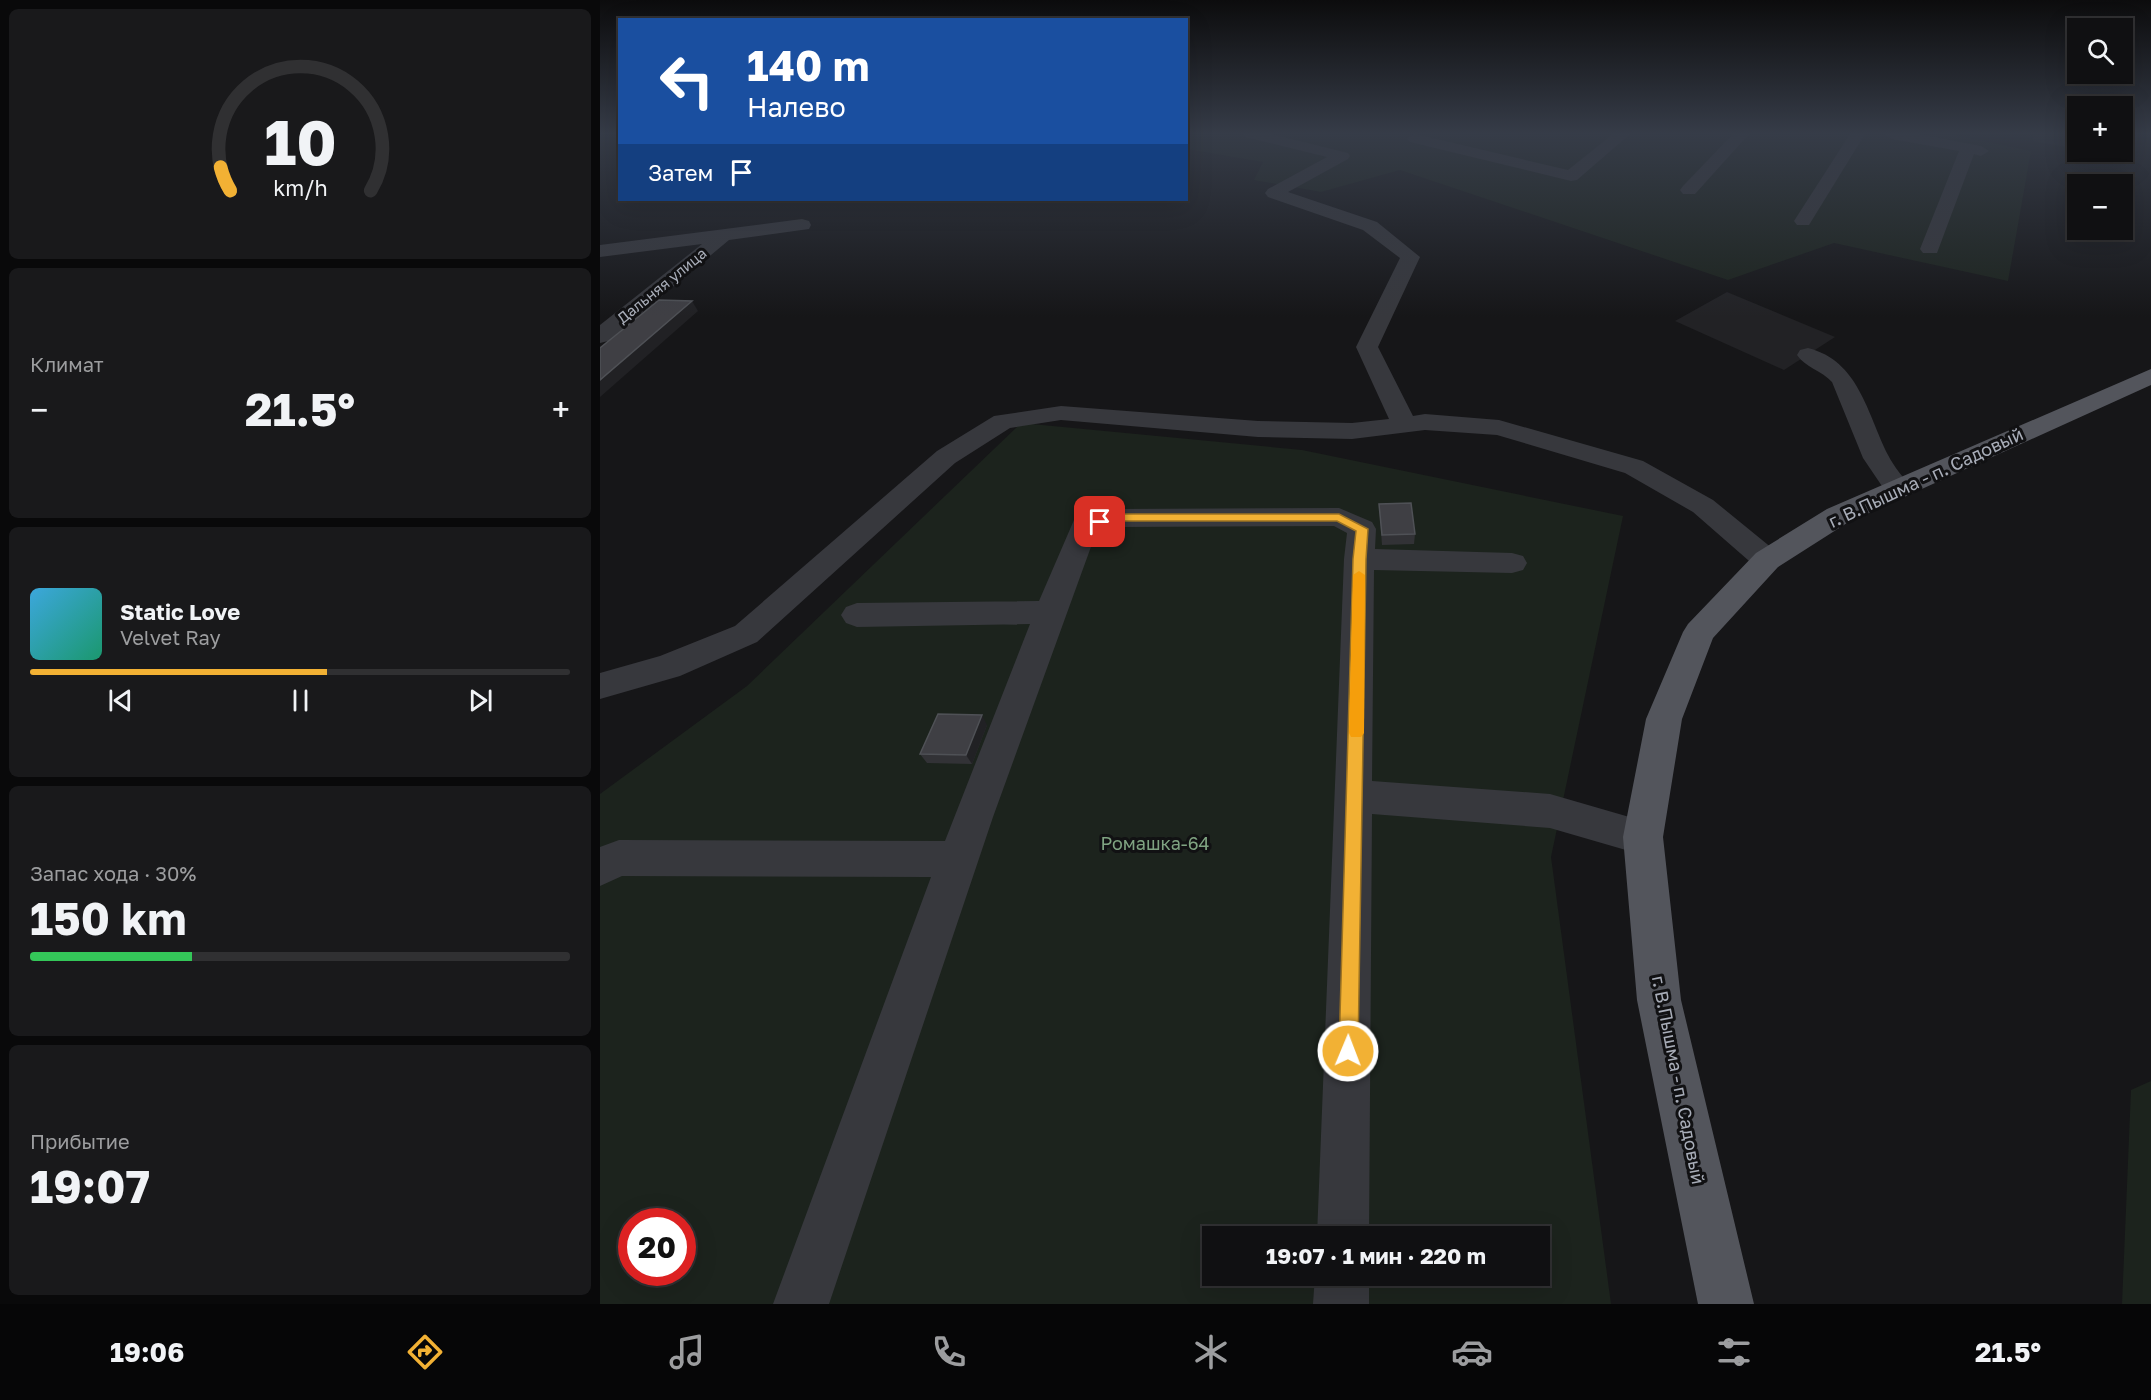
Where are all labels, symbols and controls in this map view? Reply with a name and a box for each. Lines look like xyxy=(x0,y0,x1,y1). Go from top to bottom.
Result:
map controls xyxy=(2067,18,2133,240)
button: search xyxy=(2067,18,2133,84)
text: 140 m xyxy=(747,40,869,90)
icon: left xyxy=(648,42,726,120)
text: Налево xyxy=(747,91,846,123)
button: + xyxy=(2067,96,2133,162)
text: 10 xyxy=(264,104,336,179)
icon: arrive xyxy=(725,156,758,189)
text: Затем xyxy=(648,159,713,186)
button: − xyxy=(2067,174,2133,240)
text: km/h xyxy=(273,175,327,201)
street label: Дальняя улица xyxy=(613,244,710,327)
text: Климат xyxy=(30,352,104,376)
text: 21.5° xyxy=(245,382,355,436)
text: − xyxy=(30,390,48,429)
text: + xyxy=(552,390,570,429)
street label: г. В.Пышма - п. Садовый xyxy=(1825,422,2026,532)
pin xyxy=(1074,496,1125,547)
icon: arrive xyxy=(1083,505,1116,538)
text: Static Love xyxy=(120,598,240,625)
text: Velvet Ray xyxy=(120,625,221,649)
icon: previous xyxy=(104,684,137,717)
icon: pause xyxy=(284,684,317,717)
icon: next xyxy=(464,684,497,717)
park label: Ромашка-64 xyxy=(1100,832,1210,854)
text: Запас хода · 30% xyxy=(30,861,196,885)
text: 150 km xyxy=(30,891,187,945)
street label: г. В.Пышма - п. Садовый xyxy=(1648,974,1710,1186)
position arrow xyxy=(1316,1019,1380,1083)
text: Прибытие xyxy=(30,1129,130,1153)
text: 19:07 xyxy=(30,1159,150,1213)
speed limit sign: 20 xyxy=(618,1208,696,1286)
text: 19:07 · 1 мин · 220 m xyxy=(1266,1242,1486,1269)
icon: directions xyxy=(404,1331,446,1373)
icon: music xyxy=(666,1331,708,1373)
icon: phone xyxy=(928,1331,970,1373)
icon: climate xyxy=(1190,1331,1232,1373)
icon: car xyxy=(1451,1331,1493,1373)
icon: filters xyxy=(1713,1331,1755,1373)
text: 19:06 xyxy=(110,1336,184,1368)
text: 21.5° xyxy=(1975,1336,2041,1368)

